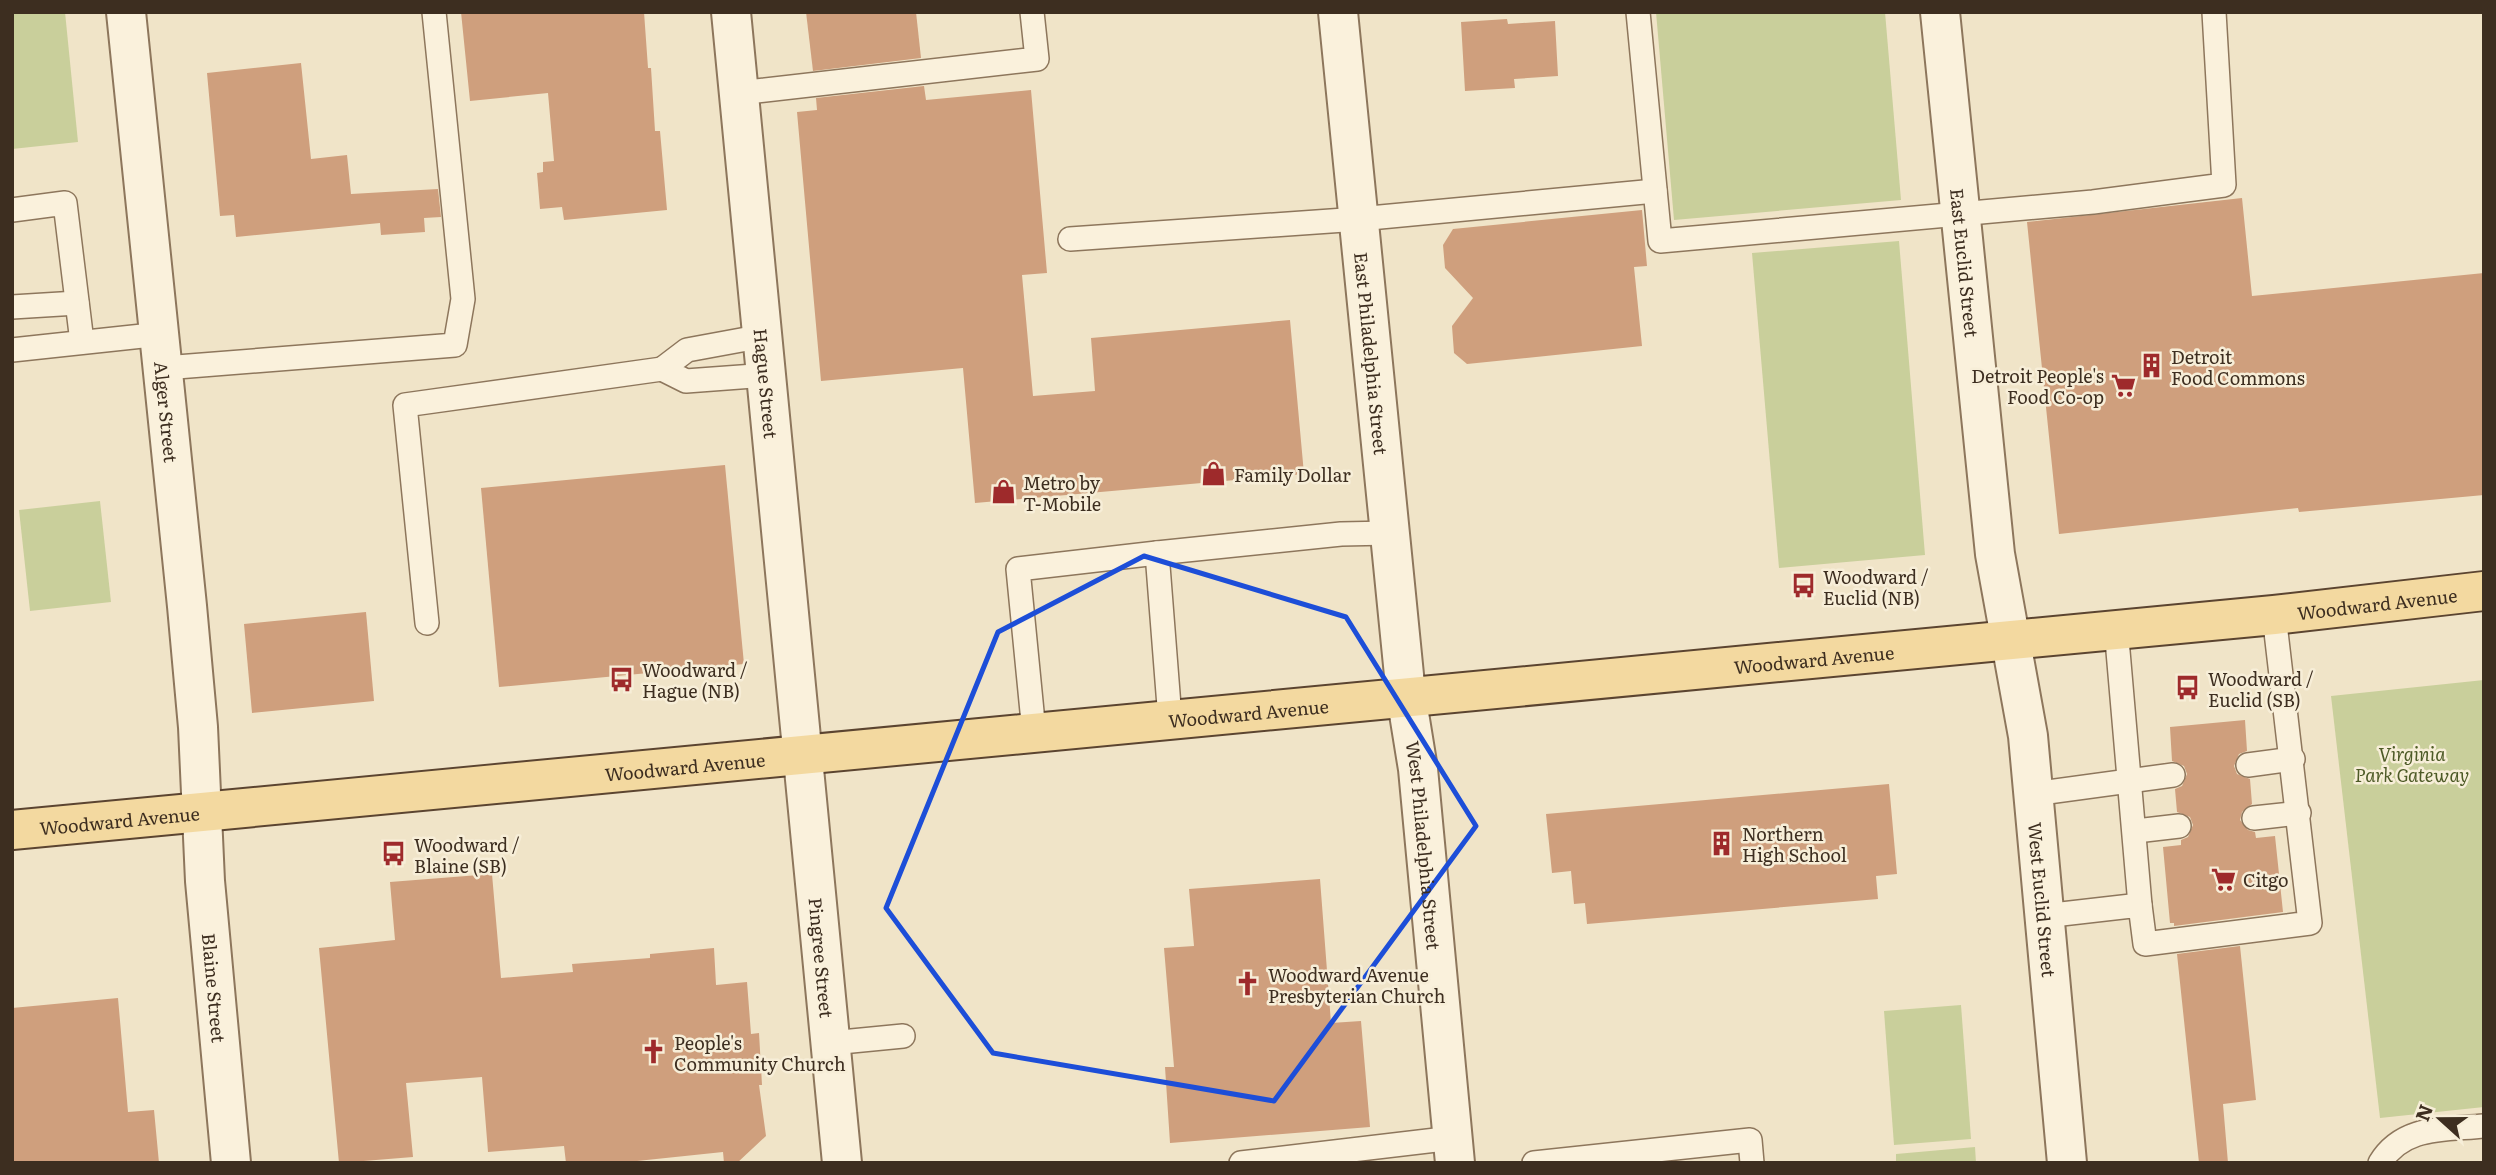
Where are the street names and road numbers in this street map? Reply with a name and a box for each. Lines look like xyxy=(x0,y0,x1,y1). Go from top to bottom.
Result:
street label: East Euclid Street xyxy=(1944,187,1986,339)
street label: East Philadelphia Street xyxy=(1348,251,1396,457)
street label: Hague Street xyxy=(748,327,786,440)
street label: Alger Street xyxy=(148,360,186,465)
street label: Woodward Avenue xyxy=(2296,581,2459,626)
street label: Woodward Avenue xyxy=(1732,638,1895,680)
street label: Woodward Avenue xyxy=(1167,691,1330,734)
street label: West Philadelphia Street xyxy=(1400,739,1448,952)
street label: Woodward Avenue xyxy=(604,745,766,787)
street label: Woodward Avenue xyxy=(38,799,201,841)
street label: West Euclid Street xyxy=(2022,821,2064,979)
street label: Pingree Street xyxy=(803,896,842,1020)
street label: Blaine Street xyxy=(196,932,233,1044)

